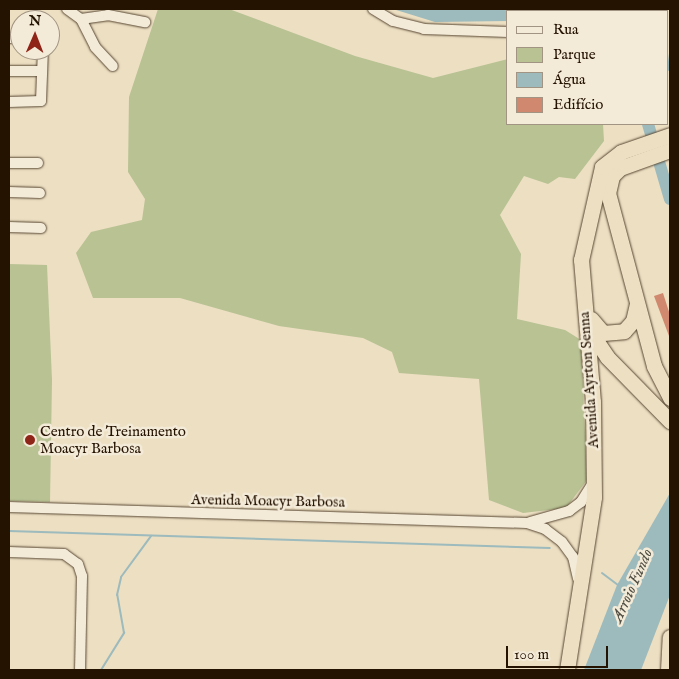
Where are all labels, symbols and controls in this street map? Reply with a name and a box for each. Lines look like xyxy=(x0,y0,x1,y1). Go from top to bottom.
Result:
north arrow xyxy=(10,10,60,60)
legend xyxy=(507,10,669,125)
text: N xyxy=(29,12,41,30)
text: Rua xyxy=(553,20,579,39)
text: Parque xyxy=(553,45,596,64)
text: Água xyxy=(553,70,586,89)
text: Edifício xyxy=(553,95,603,114)
street label: Avenida Ayrton Senna xyxy=(575,311,603,449)
place label: Centro de Treinamento Moacyr Barbosa xyxy=(40,422,186,457)
marker: Centro de Treinamento Moacyr Barbosa xyxy=(24,434,36,446)
street label: Avenida Moacyr Barbosa xyxy=(191,491,345,511)
water label: Arroio Fundo xyxy=(608,546,658,626)
scale bar xyxy=(509,636,612,668)
text: 100 m xyxy=(514,645,549,664)

